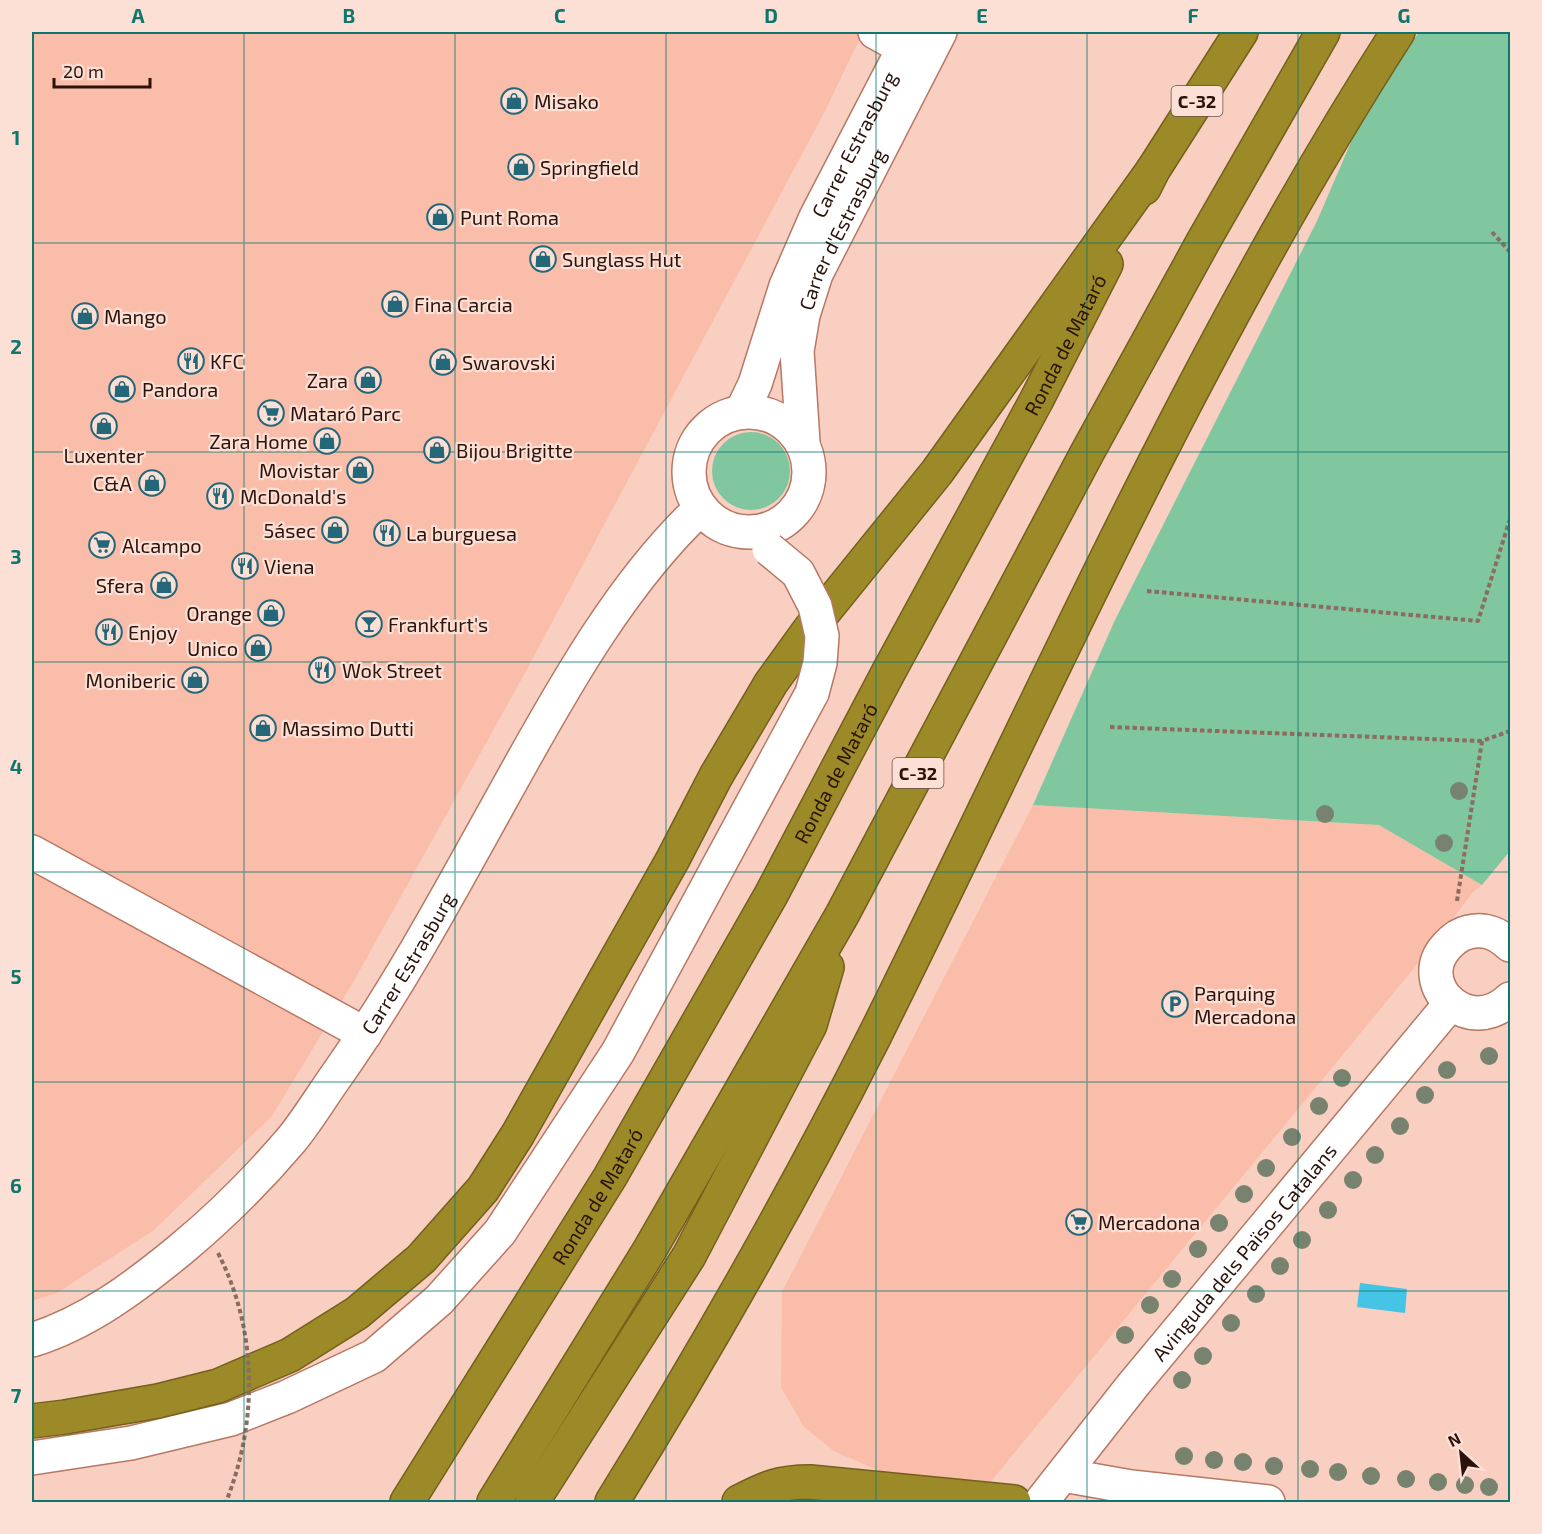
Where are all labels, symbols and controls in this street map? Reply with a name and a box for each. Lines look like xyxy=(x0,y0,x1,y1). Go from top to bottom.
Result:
text: A xyxy=(131,3,145,27)
text: B xyxy=(343,3,355,27)
text: C xyxy=(554,3,566,27)
text: D xyxy=(764,3,778,27)
text: E xyxy=(976,3,988,27)
text: F xyxy=(1187,3,1199,27)
text: G xyxy=(1398,3,1410,27)
scale bar xyxy=(54,51,150,89)
text: 20 m xyxy=(63,60,104,82)
street label: Carrer Estrasburg xyxy=(806,67,902,221)
shop icon: Misako xyxy=(499,86,529,116)
road number: C-32 xyxy=(1172,86,1222,116)
place label: Misako xyxy=(534,89,599,113)
text: 1 xyxy=(12,125,20,149)
street label: Carrer d'Estrasburg xyxy=(793,144,890,313)
shop icon: Springfield xyxy=(506,152,536,182)
place label: Springfield xyxy=(540,155,639,179)
shop icon: Punt Roma xyxy=(425,202,455,232)
place label: Punt Roma xyxy=(460,205,559,229)
shop icon: Sunglass Hut xyxy=(528,244,558,274)
place label: Sunglass Hut xyxy=(562,247,682,271)
street label: Ronda de Mataró xyxy=(1019,270,1111,419)
shop icon: Fina Carcia xyxy=(380,289,410,319)
place label: Fina Carcia xyxy=(414,292,513,316)
shop icon: Mango xyxy=(70,301,100,331)
place label: Mango xyxy=(104,304,167,328)
text: 2 xyxy=(10,334,22,358)
restaurant icon: KFC xyxy=(176,346,206,376)
shop icon: Swarovski xyxy=(428,347,458,377)
place label: KFC xyxy=(210,349,244,373)
place label: Swarovski xyxy=(462,350,555,374)
shop icon: Zara xyxy=(353,365,383,395)
place label: Zara xyxy=(307,368,348,392)
shop icon: Pandora xyxy=(107,374,137,404)
place label: Pandora xyxy=(142,377,218,401)
supermarket icon: Mataró Parc xyxy=(256,398,286,428)
place label: Mataró Parc xyxy=(290,401,401,425)
shop icon: Luxenter xyxy=(89,411,119,441)
shop icon: Zara Home xyxy=(312,426,342,456)
place label: Zara Home xyxy=(209,429,308,453)
shop icon: Bijou Brigitte xyxy=(422,435,452,465)
place label: Bijou Brigitte xyxy=(456,438,573,462)
place label: Luxenter xyxy=(64,443,144,467)
shop icon: Movistar xyxy=(345,455,375,485)
place label: Movistar xyxy=(259,458,340,482)
shop icon: C&A xyxy=(137,468,167,498)
place label: C&A xyxy=(93,471,133,495)
restaurant icon: McDonald's xyxy=(205,481,235,511)
place label: McDonald's xyxy=(240,484,346,508)
shop icon: 5ásec xyxy=(320,515,350,545)
place label: 5ásec xyxy=(264,518,316,542)
restaurant icon: La burguesa xyxy=(372,518,402,548)
place label: La burguesa xyxy=(406,521,517,545)
supermarket icon: Alcampo xyxy=(87,530,117,560)
place label: Alcampo xyxy=(122,533,202,557)
text: 3 xyxy=(10,544,22,568)
restaurant icon: Viena xyxy=(230,551,260,581)
place label: Viena xyxy=(264,554,314,578)
shop icon: Sfera xyxy=(149,570,179,600)
place label: Sfera xyxy=(96,573,144,597)
shop icon: Orange xyxy=(256,598,286,628)
place label: Orange xyxy=(186,601,252,625)
bar icon: Frankfurt's xyxy=(354,609,384,639)
place label: Frankfurt's xyxy=(388,612,488,636)
restaurant icon: Enjoy xyxy=(94,617,124,647)
place label: Enjoy xyxy=(128,620,178,644)
shop icon: Unico xyxy=(243,633,273,663)
place label: Unico xyxy=(187,636,238,660)
restaurant icon: Wok Street xyxy=(307,655,337,685)
place label: Wok Street xyxy=(342,658,442,682)
shop icon: Moniberic xyxy=(180,665,210,695)
place label: Moniberic xyxy=(86,668,176,692)
street label: Ronda de Mataró xyxy=(789,699,882,847)
shop icon: Massimo Dutti xyxy=(248,713,278,743)
place label: Massimo Dutti xyxy=(282,716,414,740)
text: 4 xyxy=(10,754,23,778)
road number: C-32 xyxy=(892,758,944,788)
street label: Carrer Estrasburg xyxy=(356,888,459,1038)
text: 5 xyxy=(10,964,22,988)
place label: Parquing Mercadona xyxy=(1194,981,1296,1028)
parking icon: Parquing Mercadona xyxy=(1160,989,1190,1019)
street label: Ronda de Mataró xyxy=(546,1124,647,1269)
street label: Avinguda dels Països Catalans xyxy=(1147,1138,1341,1365)
text: 6 xyxy=(10,1173,22,1197)
supermarket icon: Mercadona xyxy=(1064,1207,1094,1237)
place label: Mercadona xyxy=(1098,1210,1200,1234)
text: 7 xyxy=(11,1383,22,1407)
north arrow xyxy=(1431,1423,1491,1483)
text: N xyxy=(1444,1428,1463,1450)

